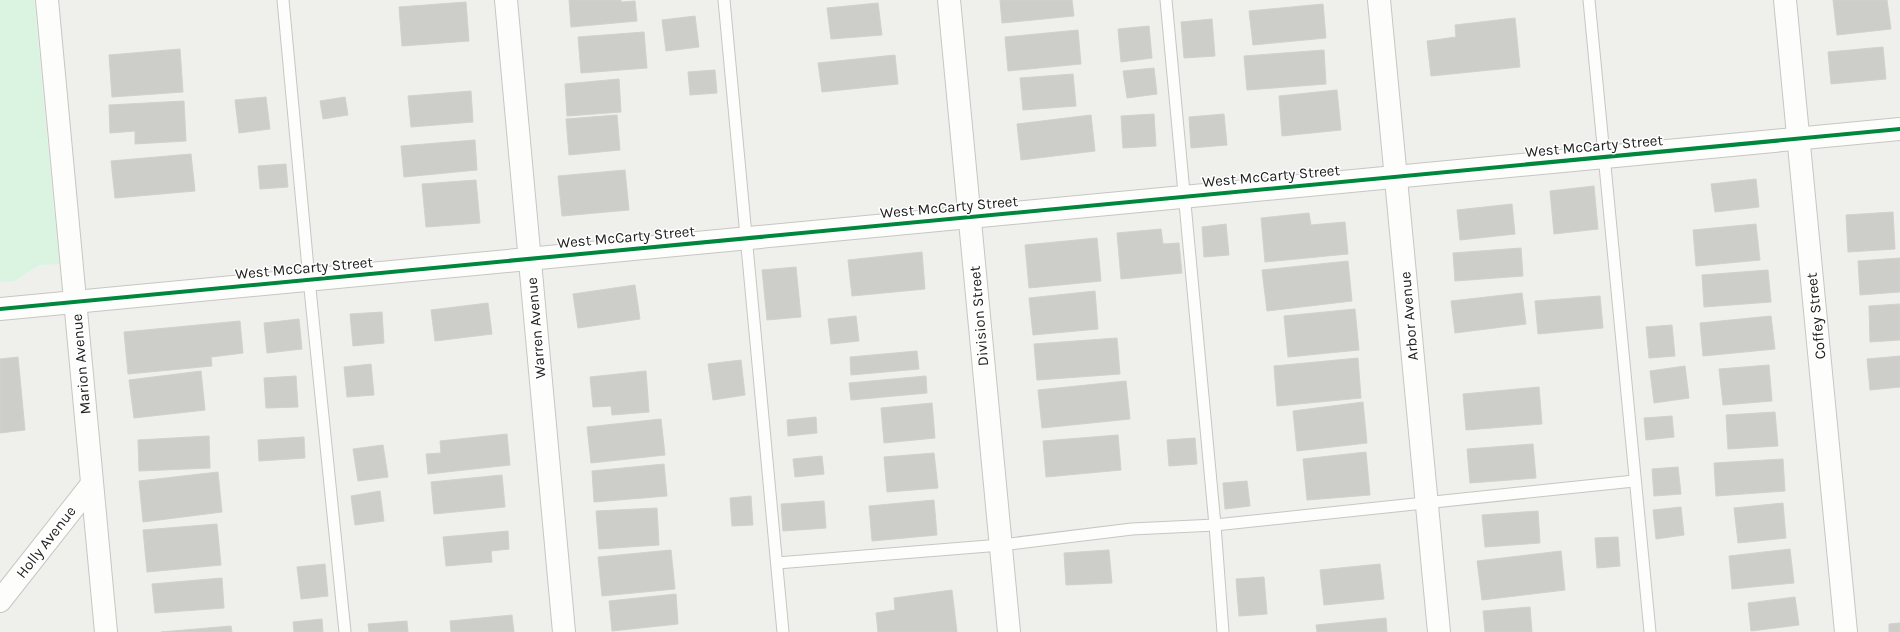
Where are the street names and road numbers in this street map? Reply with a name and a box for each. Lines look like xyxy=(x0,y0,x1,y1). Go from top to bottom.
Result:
street label: West McCarty Street xyxy=(1524,131,1664,161)
street label: West McCarty Street xyxy=(1201,161,1341,191)
street label: West McCarty Street xyxy=(879,192,1019,222)
street label: West McCarty Street xyxy=(556,222,696,252)
street label: West McCarty Street xyxy=(234,253,374,283)
street label: Division Street xyxy=(966,265,992,367)
street label: Arbor Avenue xyxy=(1396,271,1422,361)
street label: Coffey Street xyxy=(1802,271,1830,360)
street label: Warren Avenue xyxy=(523,277,549,379)
street label: Marion Avenue xyxy=(68,313,94,415)
street label: Holly Avenue xyxy=(12,502,80,582)

